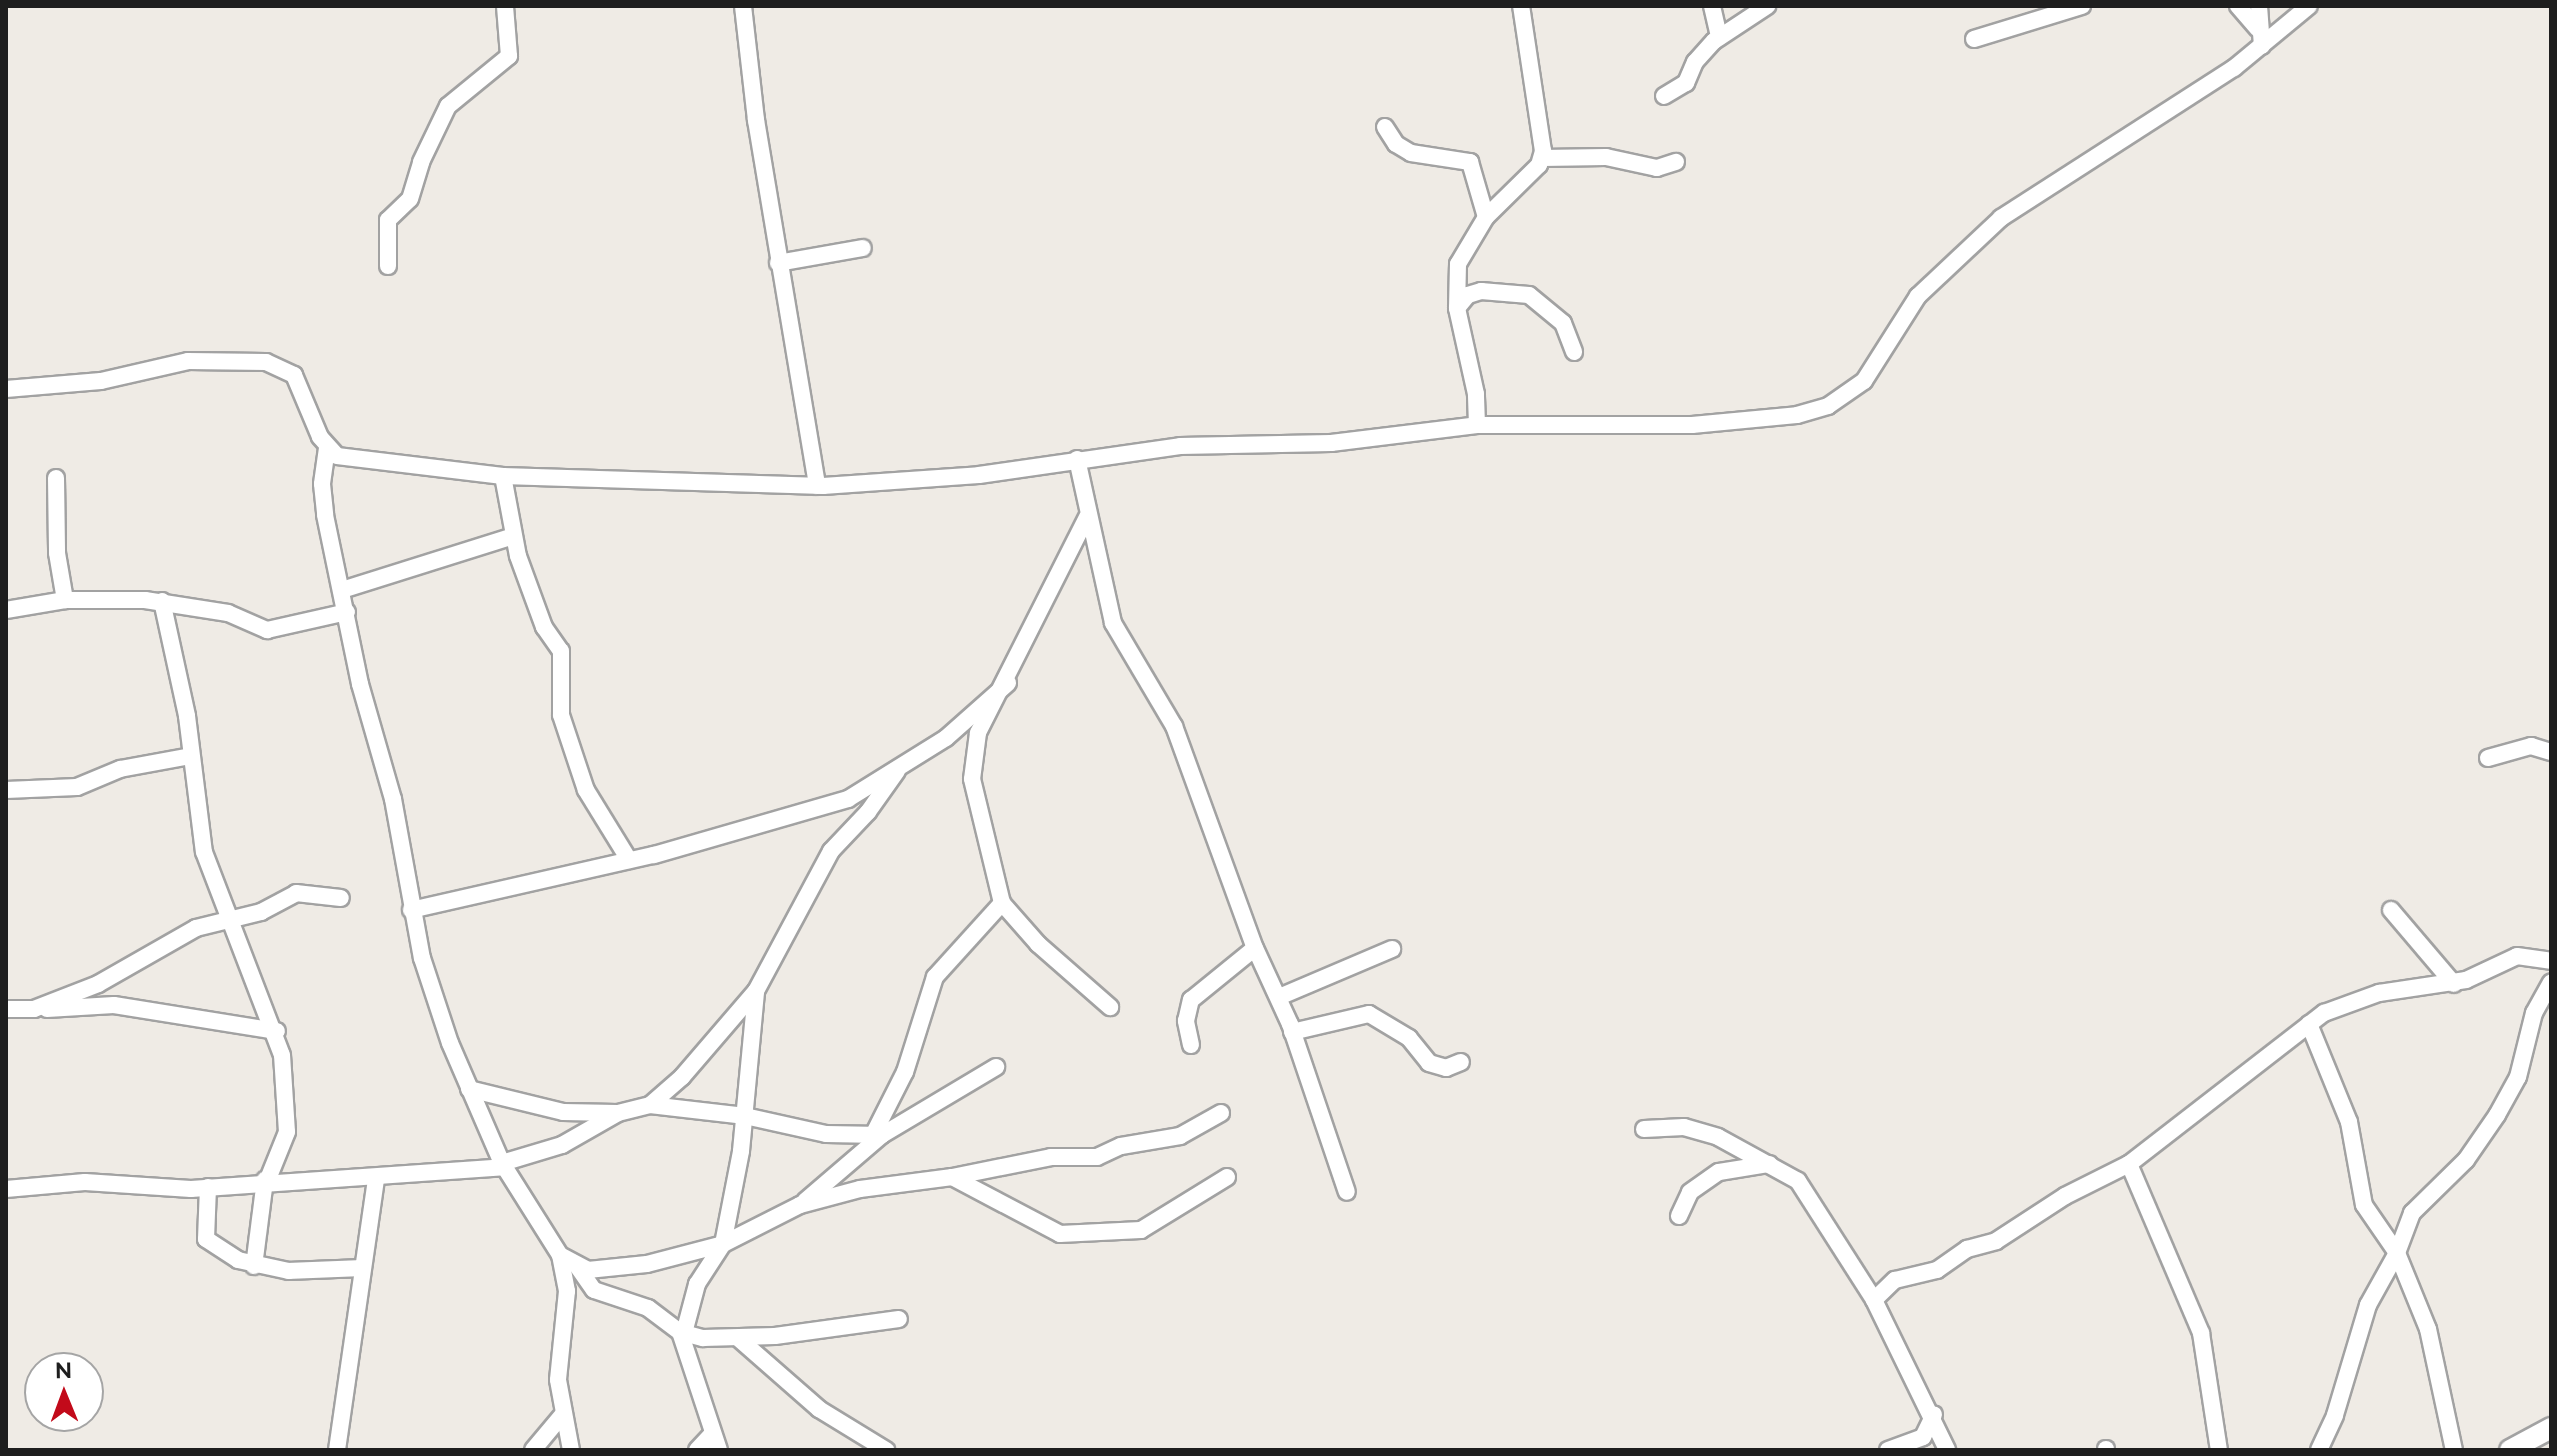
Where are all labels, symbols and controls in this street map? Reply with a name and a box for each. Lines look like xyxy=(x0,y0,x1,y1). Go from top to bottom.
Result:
north arrow xyxy=(24,1352,104,1432)
text: N xyxy=(55,1357,72,1383)

